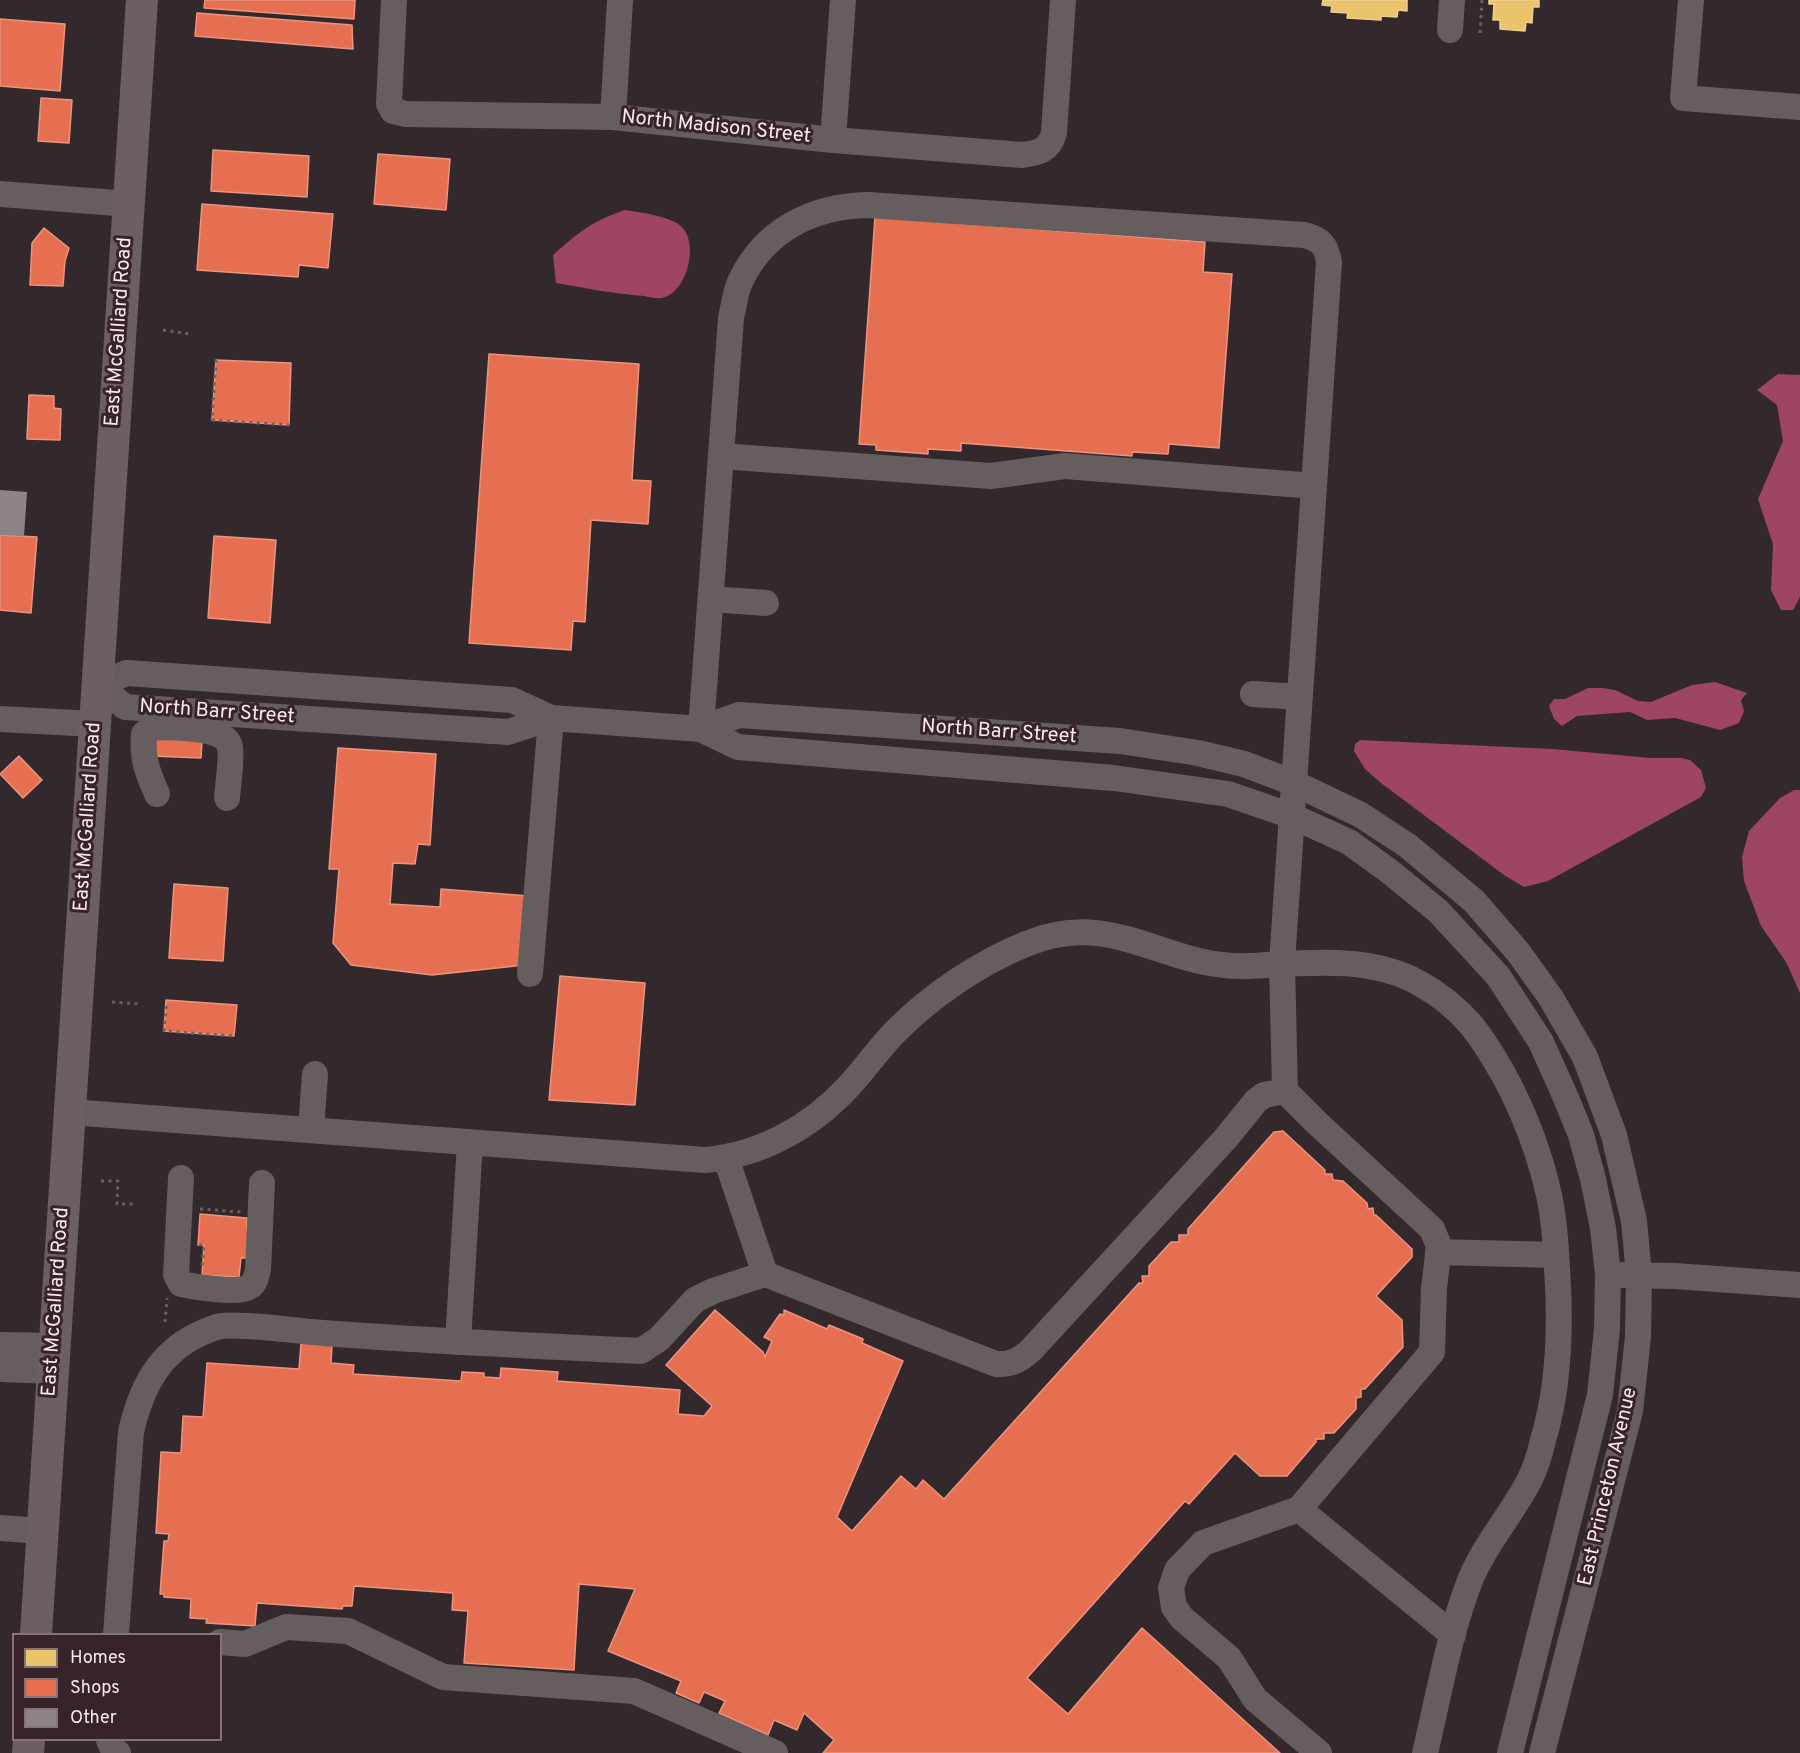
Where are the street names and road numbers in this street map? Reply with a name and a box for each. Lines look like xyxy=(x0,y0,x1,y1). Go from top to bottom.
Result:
street label: North Madison Street xyxy=(620,106,812,150)
street label: East McGalliard Road xyxy=(101,237,139,427)
street label: North Barr Street xyxy=(138,696,296,730)
street label: North Barr Street xyxy=(920,716,1078,750)
street label: East McGalliard Road xyxy=(70,722,108,912)
street label: East McGalliard Road xyxy=(38,1207,76,1397)
street label: East Princeton Avenue xyxy=(1575,1386,1643,1588)

